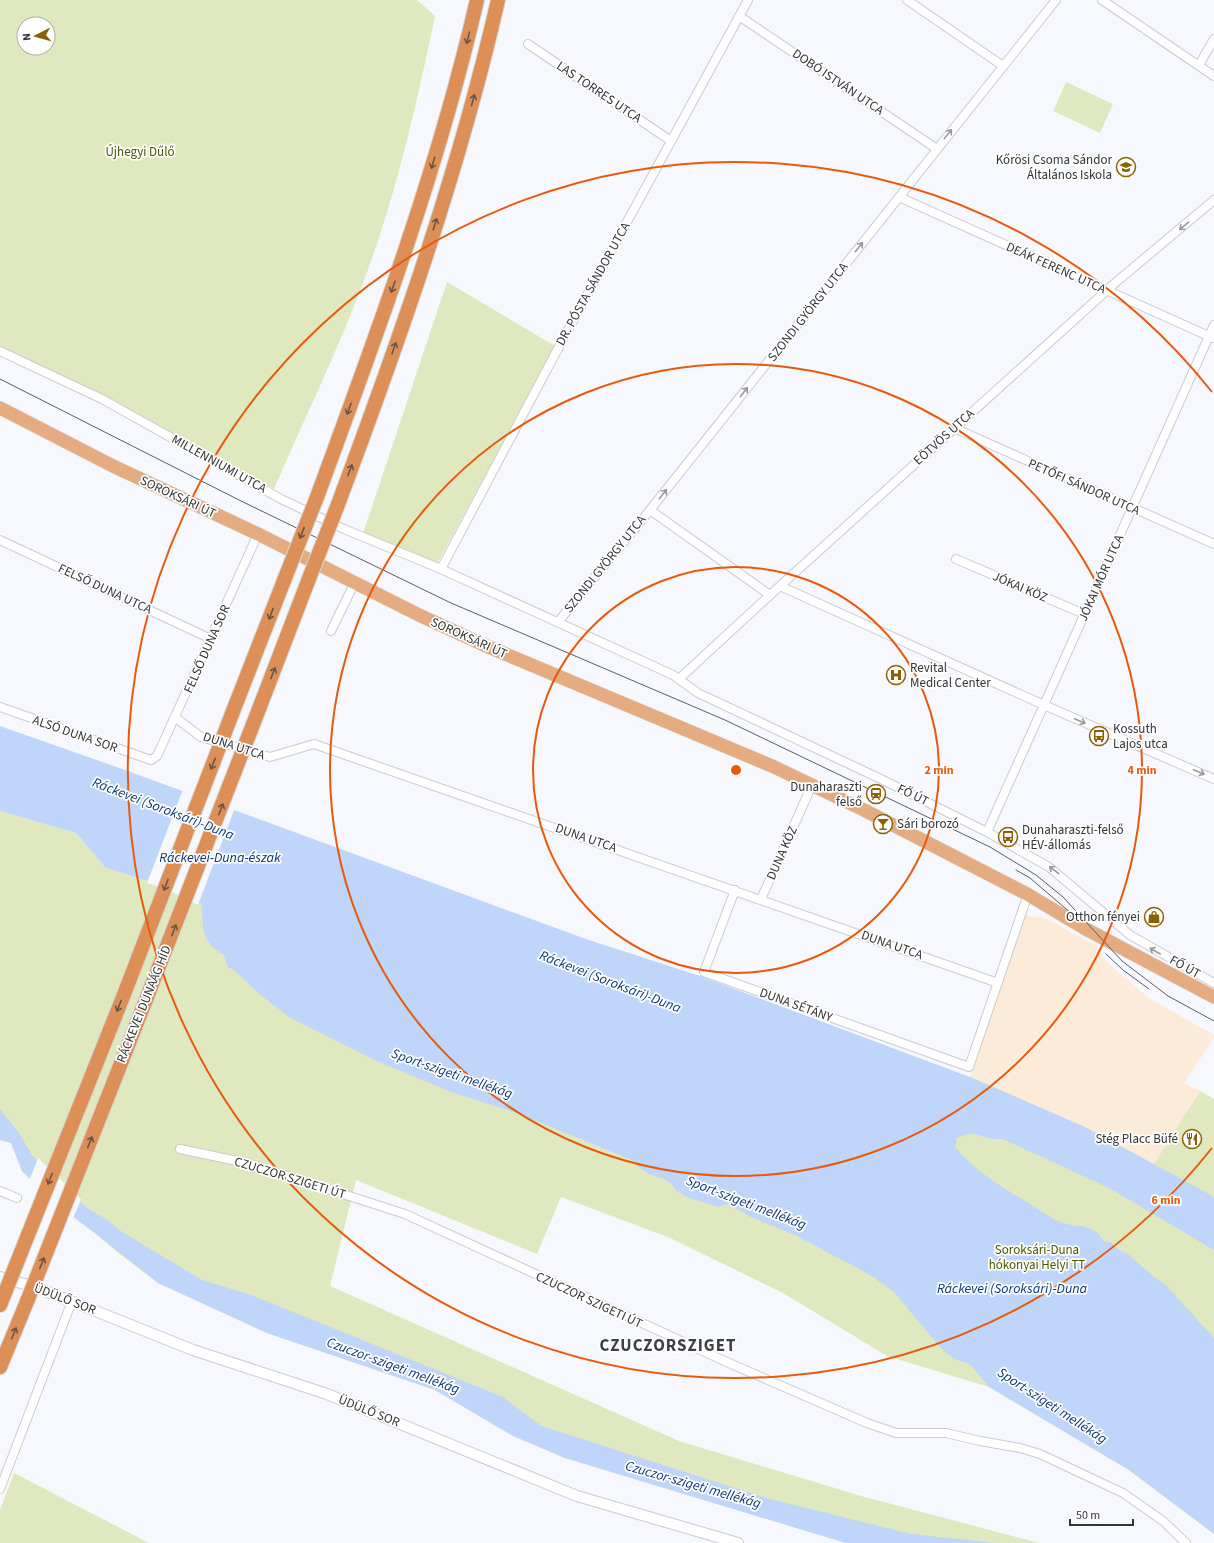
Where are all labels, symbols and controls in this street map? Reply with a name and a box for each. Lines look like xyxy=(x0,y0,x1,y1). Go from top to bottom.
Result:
north arrow xyxy=(16,16,56,56)
one-way arrow xyxy=(464,31,472,44)
text: N xyxy=(19,33,34,41)
street label: DOBÓ ISTVÁN UTCA xyxy=(789,45,888,120)
street label: LAS TORRES UTCA xyxy=(553,57,646,128)
one-way arrow xyxy=(469,94,477,107)
one-way arrow xyxy=(944,128,953,139)
park label: Újhegyi Dűlő xyxy=(105,143,175,161)
place label: Kőrösi Csoma Sándor Általános Iskola xyxy=(996,151,1112,184)
one-way arrow xyxy=(429,156,436,169)
school or university icon: Kőrösi Csoma Sándor Általános Iskola xyxy=(1115,156,1137,178)
one-way arrow xyxy=(432,218,439,231)
street label: DR. PÓSTA SÁNDOR UTCA xyxy=(552,218,635,349)
one-way arrow xyxy=(1179,221,1190,230)
street label: DEÁK FERENC UTCA xyxy=(1003,238,1110,298)
one-way arrow xyxy=(855,241,864,252)
street label: SZONDI GYÖRGY UTCA xyxy=(764,258,853,365)
one-way arrow xyxy=(389,280,396,293)
one-way arrow xyxy=(391,341,398,354)
one-way arrow xyxy=(739,387,748,398)
one-way arrow xyxy=(345,403,353,415)
street label: EÖTVÖS UTCA xyxy=(910,404,979,469)
street label: MILLENNIUMI UTCA xyxy=(168,430,271,498)
street label: PETŐFI SÁNDOR UTCA xyxy=(1025,454,1144,520)
one-way arrow xyxy=(347,465,355,477)
street label: SOROKSÁRI ÚT xyxy=(137,472,219,522)
one-way arrow xyxy=(658,489,667,500)
street label: SZONDI GYÖRGY UTCA xyxy=(560,511,651,617)
one-way arrow xyxy=(298,527,306,539)
street label: JÓKAI MÓR UTCA xyxy=(1074,531,1129,624)
street label: FELSŐ DUNA UTCA xyxy=(55,559,156,619)
street label: JÓKAI KÖZ xyxy=(990,567,1050,607)
street label: FELSŐ DUNA SOR xyxy=(179,601,235,696)
one-way arrow xyxy=(266,608,274,620)
street label: SOROKSÁRI ÚT xyxy=(428,613,510,663)
place label: Revital Medical Center xyxy=(910,659,991,692)
hospital icon: Revital Medical Center xyxy=(885,664,907,686)
one-way arrow xyxy=(269,667,277,679)
street label: ALSÓ DUNA SOR xyxy=(30,711,120,757)
one-way arrow xyxy=(1073,717,1085,725)
place label: Kossuth Lajos utca xyxy=(1113,720,1168,753)
bus stop icon: Kossuth Lajos utca xyxy=(1088,725,1110,747)
street label: DUNA UTCA xyxy=(201,728,268,765)
one-way arrow xyxy=(209,758,217,770)
text: 2 min xyxy=(924,762,954,779)
text: 4 min xyxy=(1127,762,1157,779)
centre of rings xyxy=(729,763,743,777)
one-way arrow xyxy=(1192,769,1204,777)
water label: Ráckevei (Soroksári)-Duna xyxy=(89,773,237,845)
place label: Dunaharaszti felső xyxy=(790,778,862,811)
street label: FŐ ÚT xyxy=(894,780,932,810)
station icon: Dunaharaszti felső xyxy=(865,783,887,805)
one-way arrow xyxy=(218,803,226,815)
bar icon: Sári borozó xyxy=(872,813,894,835)
place label: Sári borozó xyxy=(897,815,959,833)
street label: DUNA UTCA xyxy=(553,819,620,857)
place label: Dunaharaszti-felső HÉV-állomás xyxy=(1022,821,1124,854)
street label: DUNA KÖZ xyxy=(762,823,802,883)
bus stop icon: Dunaharaszti-felső HÉV-állomás xyxy=(997,826,1019,848)
water label: Ráckevei-Duna-észak xyxy=(159,848,281,868)
one-way arrow xyxy=(1048,866,1059,874)
one-way arrow xyxy=(162,879,170,891)
shop icon: Otthon fényei xyxy=(1143,906,1165,928)
place label: Otthon fényei xyxy=(1066,908,1140,926)
one-way arrow xyxy=(170,924,178,936)
street label: DUNA UTCA xyxy=(859,926,926,964)
street label: RÁCKEVEI DUNAÁG HÍD xyxy=(112,943,176,1065)
water label: Ráckevei (Soroksári)-Duna xyxy=(536,946,684,1018)
one-way arrow xyxy=(1149,946,1161,954)
street label: FŐ ÚT xyxy=(1166,951,1204,983)
street label: DUNA SÉTÁNY xyxy=(757,983,836,1027)
one-way arrow xyxy=(114,1000,122,1012)
water label: Sport-szigeti mellékág xyxy=(389,1044,515,1104)
restaurant icon: Stég Placc Büfé xyxy=(1181,1128,1203,1150)
place label: Stég Placc Büfé xyxy=(1095,1130,1178,1148)
one-way arrow xyxy=(87,1136,94,1148)
street label: CZUCZOR SZIGETI ÚT xyxy=(232,1152,348,1204)
water label: Sport-szigeti mellékág xyxy=(683,1171,809,1235)
one-way arrow xyxy=(46,1173,53,1185)
text: 6 min xyxy=(1151,1192,1181,1209)
park label: Soroksári-Duna hókonyai Helyi TT xyxy=(989,1241,1085,1274)
one-way arrow xyxy=(39,1257,46,1269)
street label: CZUCZOR SZIGETI ÚT xyxy=(533,1267,645,1333)
street label: ÜDÜLŐ SOR xyxy=(31,1279,99,1319)
water label: Ráckevei (Soroksári)-Duna xyxy=(937,1279,1088,1299)
one-way arrow xyxy=(10,1328,18,1340)
water label: Czuczor-szigeti mellékág xyxy=(324,1333,462,1399)
district label: CZUCZORSZIGET xyxy=(600,1334,736,1358)
water label: Sport-szigeti mellékág xyxy=(993,1363,1111,1449)
street label: ÜDÜLŐ SOR xyxy=(336,1390,403,1432)
water label: Czuczor-szigeti mellékág xyxy=(623,1456,763,1514)
scale bar xyxy=(1070,1501,1133,1527)
text: 50 m xyxy=(1076,1507,1100,1524)

